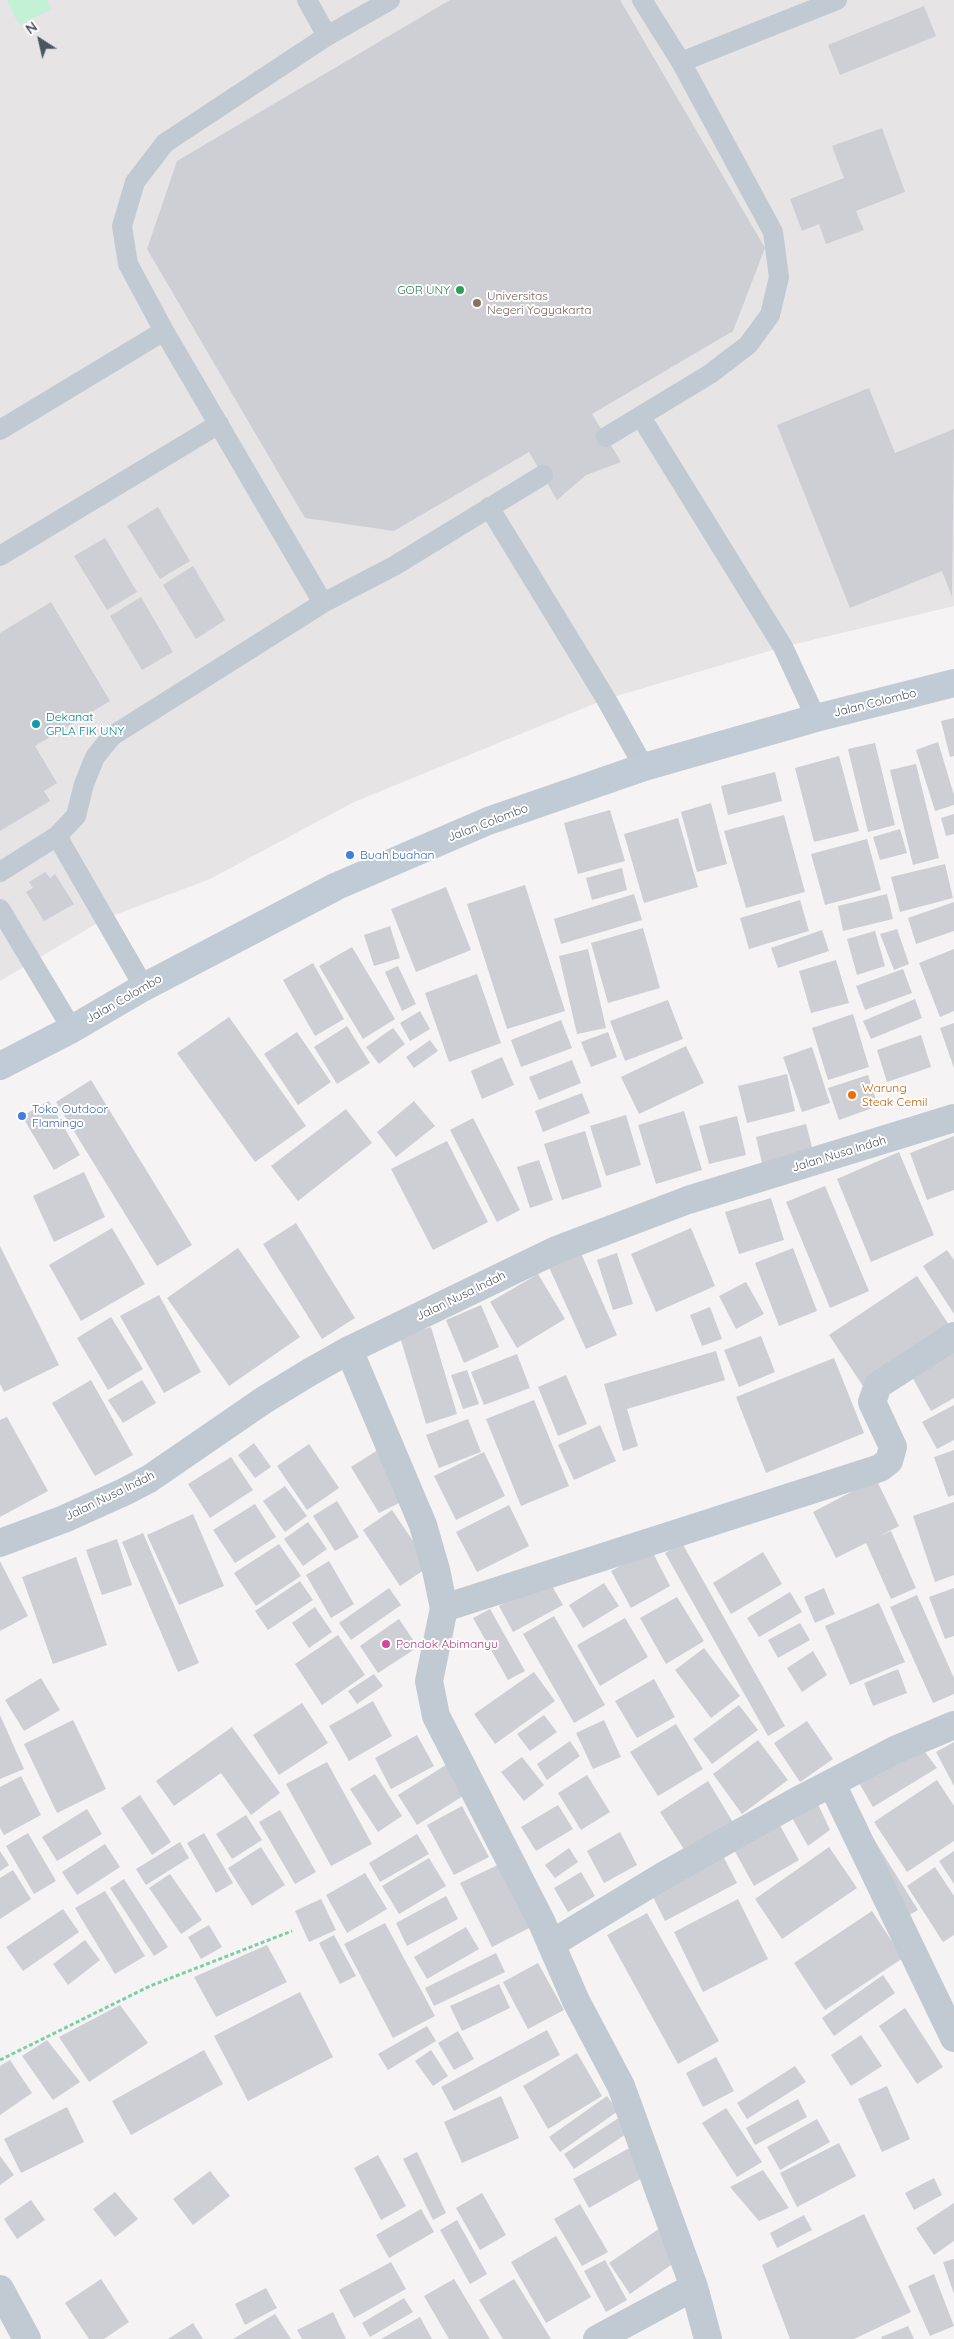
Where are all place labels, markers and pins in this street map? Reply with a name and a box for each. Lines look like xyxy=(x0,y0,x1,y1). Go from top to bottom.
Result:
place label: GOR UNY xyxy=(397,283,450,297)
marker: GOR UNY xyxy=(454,284,466,296)
place label: Universitas Negeri Yogyakarta xyxy=(487,289,592,317)
marker: Universitas Negeri Yogyakarta xyxy=(471,297,483,309)
place label: Dekanat GPLA FIK UNY xyxy=(46,710,124,738)
marker: Dekanat GPLA FIK UNY xyxy=(30,718,42,730)
place label: Buah buahan xyxy=(360,848,434,862)
marker: Buah buahan xyxy=(344,849,356,861)
place label: Warung Steak Cemil xyxy=(862,1081,927,1109)
marker: Warung Steak Cemil xyxy=(846,1089,858,1101)
place label: Toko Outdoor Flamingo xyxy=(32,1102,108,1130)
marker: Toko Outdoor Flamingo xyxy=(16,1110,28,1122)
place label: Pondok Abimanyu xyxy=(396,1637,498,1651)
marker: Pondok Abimanyu xyxy=(380,1638,392,1650)

